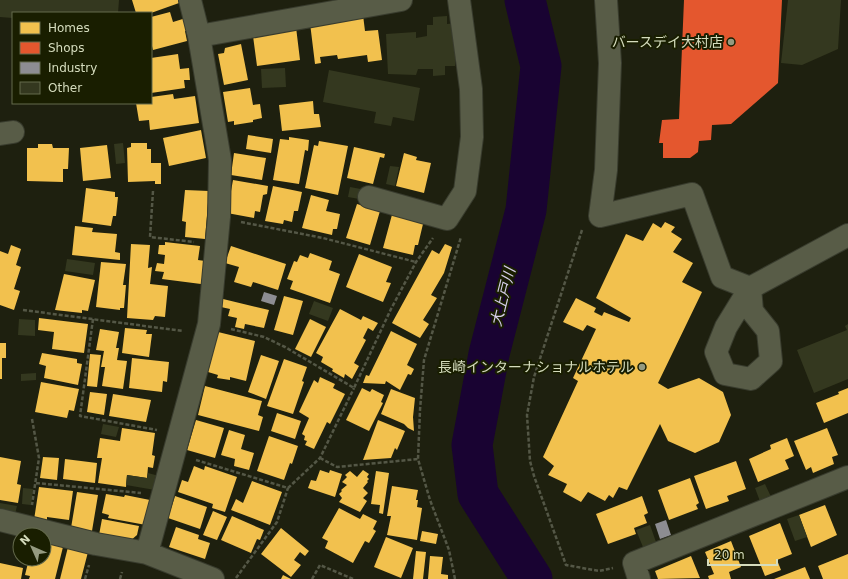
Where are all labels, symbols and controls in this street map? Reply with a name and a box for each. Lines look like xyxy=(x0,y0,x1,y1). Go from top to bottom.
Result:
legend xyxy=(12,12,152,104)
text: Homes xyxy=(48,21,90,35)
place label: バースデイ大村店 xyxy=(612,34,723,50)
marker: バースデイ大村店 xyxy=(726,37,736,47)
text: Shops xyxy=(48,41,84,55)
text: Industry xyxy=(48,61,97,75)
text: Other xyxy=(48,81,82,95)
water label: 大上戸川 xyxy=(487,264,519,328)
place label: 長崎インターナショナルホテル xyxy=(438,359,634,375)
marker: 長崎インターナショナルホテル xyxy=(637,362,647,372)
north arrow xyxy=(12,527,52,567)
text: N xyxy=(17,532,33,548)
scale bar xyxy=(708,541,777,567)
text: 20 m xyxy=(714,548,745,562)

